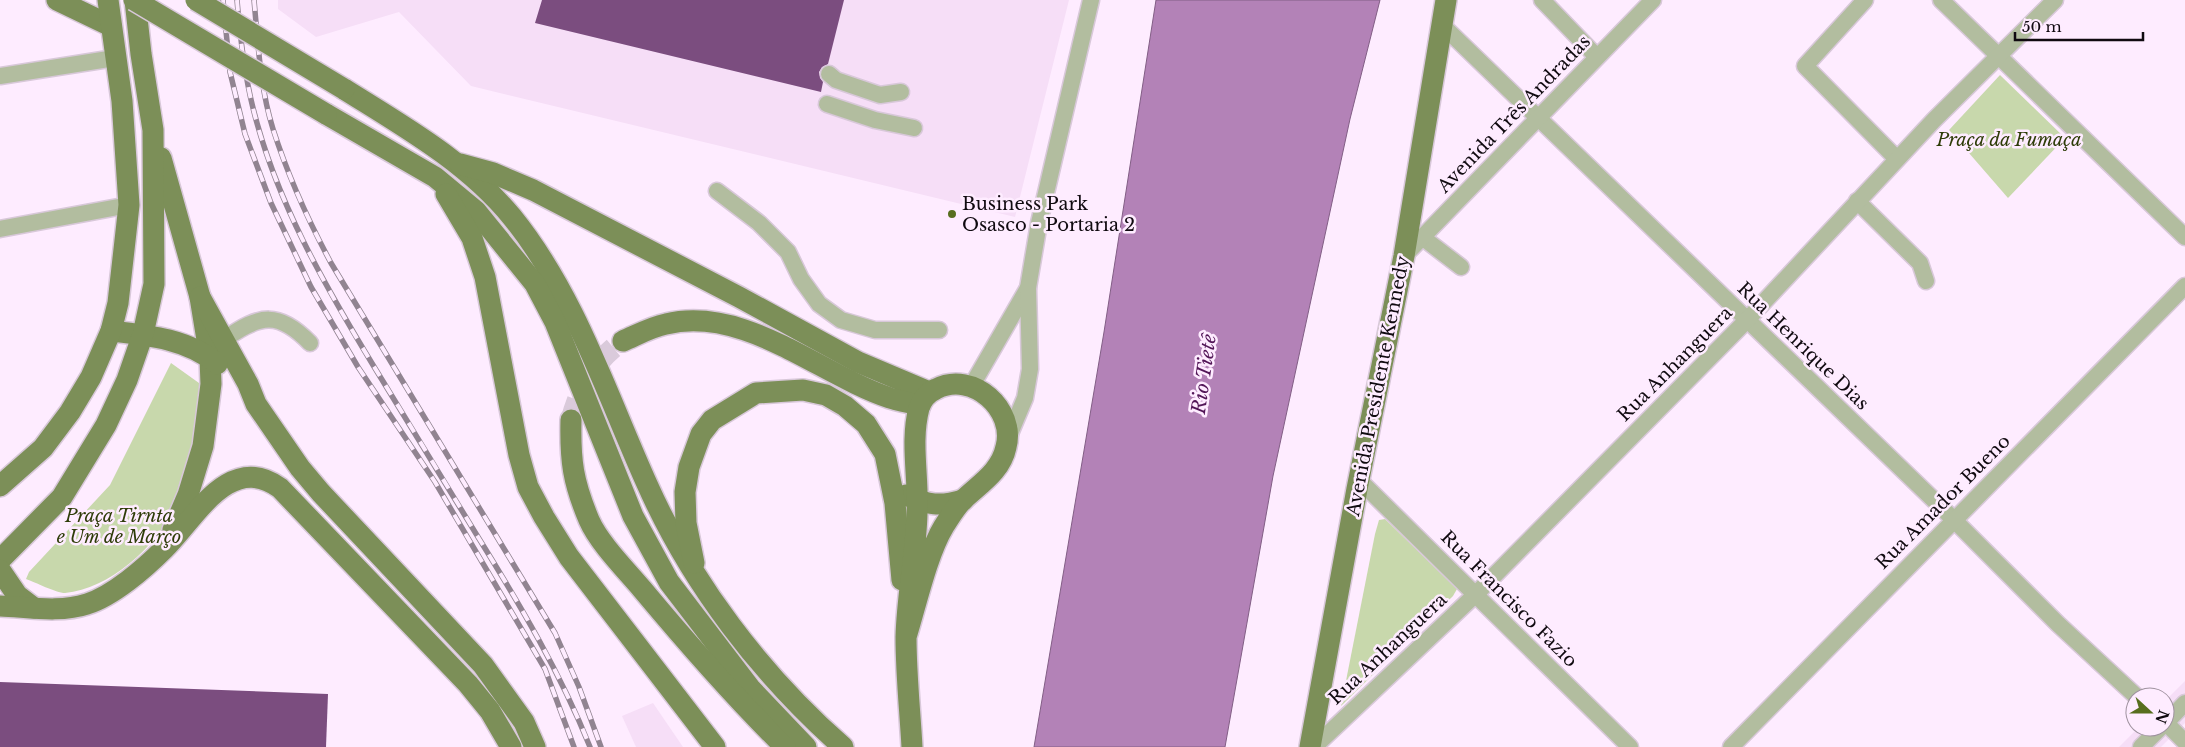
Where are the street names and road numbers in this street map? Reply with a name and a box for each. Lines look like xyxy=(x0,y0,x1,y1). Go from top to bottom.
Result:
street label: Avenida Três Andradas xyxy=(1432,31,1595,198)
street label: Avenida Presidente Kennedy xyxy=(1342,254,1414,519)
street label: Rua Henrique Dias xyxy=(1733,278,1873,414)
street label: Rua Anhanguera xyxy=(1613,302,1737,426)
street label: Rua Amador Bueno xyxy=(1871,430,2015,574)
street label: Rua Francisco Fazio xyxy=(1436,526,1582,672)
street label: Rua Anhanguera xyxy=(1324,589,1452,709)

